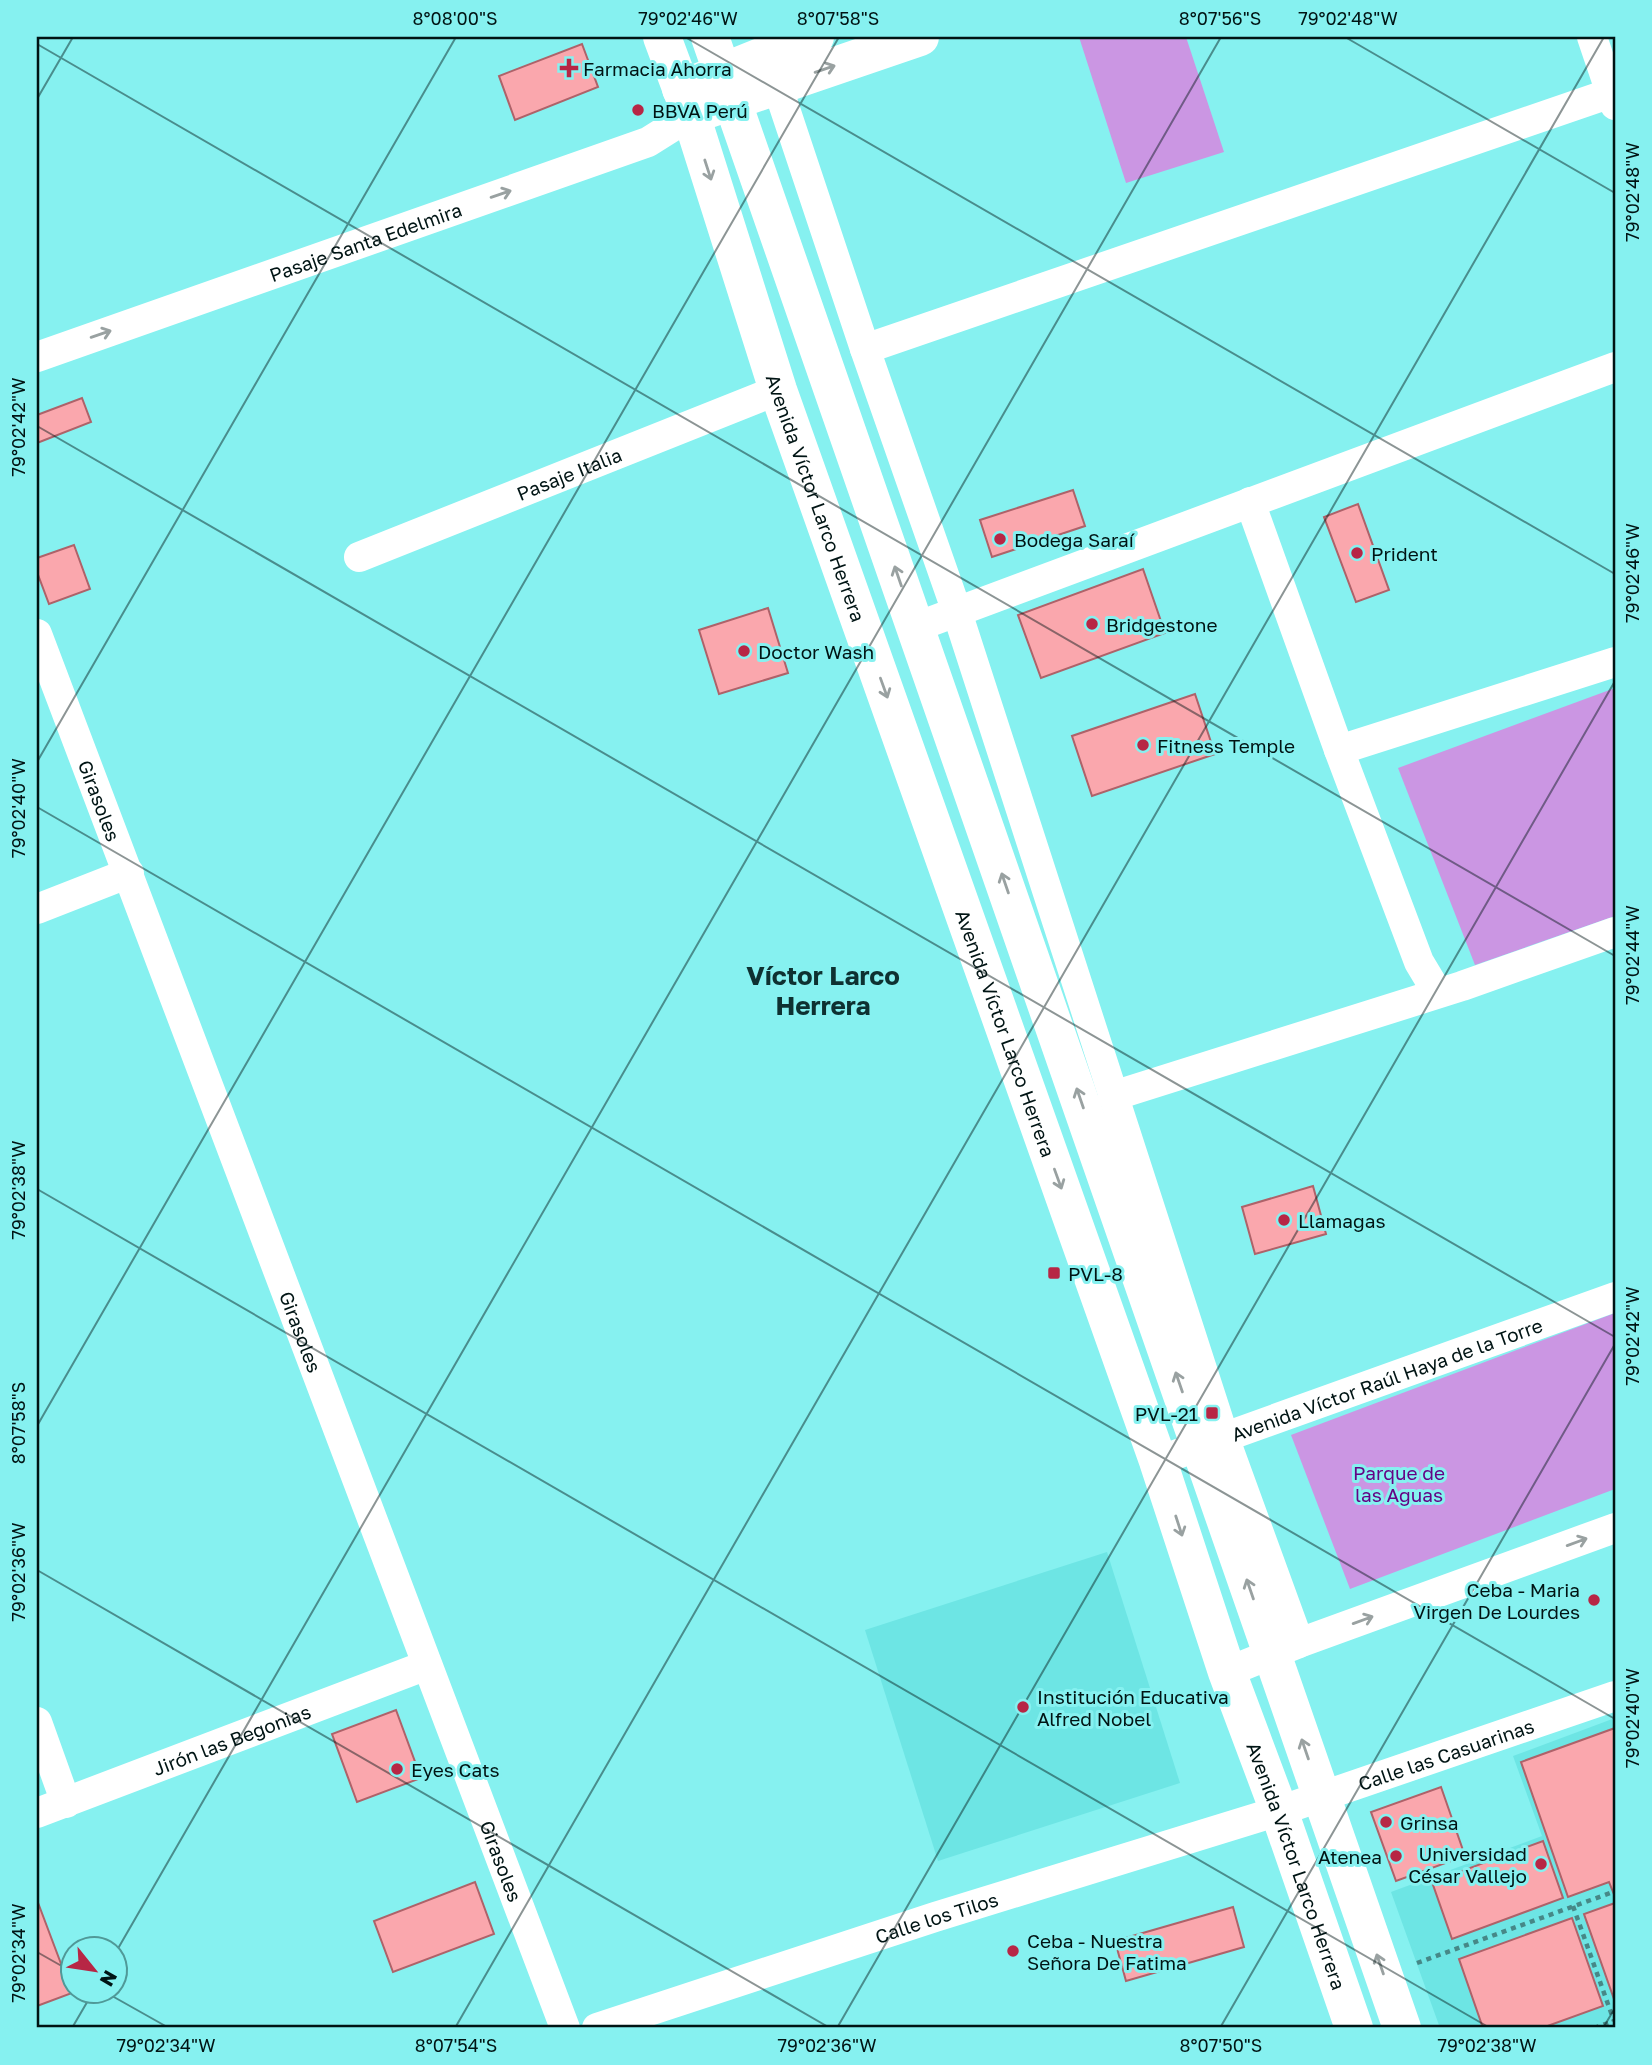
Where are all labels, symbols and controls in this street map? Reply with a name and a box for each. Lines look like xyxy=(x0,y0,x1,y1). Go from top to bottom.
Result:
text: 8°08'00"S xyxy=(413,7,497,29)
text: 79°02'46"W xyxy=(638,7,738,29)
text: 8°07'58"S xyxy=(797,7,879,29)
text: 8°07'56"S xyxy=(1179,7,1261,29)
text: 79°02'48"W xyxy=(1298,7,1398,29)
place label: Farmacia Ahorra xyxy=(583,57,732,80)
marker: Farmacia Ahorra xyxy=(561,60,577,76)
one-way arrow xyxy=(813,62,835,74)
place label: BBVA Perú xyxy=(652,99,748,122)
marker: BBVA Perú xyxy=(630,102,646,118)
text: 79°02'48"W xyxy=(1621,142,1643,242)
one-way arrow xyxy=(703,159,716,181)
one-way arrow xyxy=(489,186,511,199)
street label: Pasaje Santa Edelmira xyxy=(266,197,465,286)
one-way arrow xyxy=(90,327,112,339)
street label: Avenida Víctor Larco Herrera xyxy=(762,371,871,625)
text: 79°02'42"W xyxy=(7,377,29,477)
street label: Pasaje Italia xyxy=(513,442,625,505)
text: 79°02'46"W xyxy=(1621,523,1643,623)
place label: Bodega Saraí xyxy=(1014,528,1136,551)
marker: Bodega Saraí xyxy=(992,531,1008,547)
place label: Prident xyxy=(1371,542,1438,565)
marker: Prident xyxy=(1349,545,1365,561)
one-way arrow xyxy=(891,565,903,587)
place label: Bridgestone xyxy=(1106,613,1217,636)
marker: Bridgestone xyxy=(1084,616,1100,632)
place label: Doctor Wash xyxy=(758,640,874,663)
marker: Doctor Wash xyxy=(736,643,752,659)
one-way arrow xyxy=(879,676,891,698)
place label: Fitness Temple xyxy=(1157,734,1295,757)
marker: Fitness Temple xyxy=(1135,737,1151,753)
street label: Girasoles xyxy=(74,757,126,844)
text: 79°02'40"W xyxy=(7,758,29,858)
one-way arrow xyxy=(998,872,1011,894)
text: 79°02'44"W xyxy=(1621,905,1643,1005)
street label: Avenida Víctor Larco Herrera xyxy=(952,906,1061,1160)
district label: Víctor Larco Herrera xyxy=(746,960,900,1021)
one-way arrow xyxy=(1073,1087,1085,1109)
text: 79°02'38"W xyxy=(7,1140,29,1240)
one-way arrow xyxy=(1053,1168,1065,1190)
place label: Llamagas xyxy=(1298,1209,1386,1232)
marker: Llamagas xyxy=(1276,1212,1292,1228)
place label: PVL-8 xyxy=(1068,1262,1123,1285)
marker: PVL-8 xyxy=(1046,1265,1062,1281)
text: 79°02'42"W xyxy=(1621,1286,1643,1386)
street label: Girasoles xyxy=(275,1288,327,1375)
street label: Avenida Víctor Raúl Haya de la Torre xyxy=(1228,1313,1545,1445)
one-way arrow xyxy=(1172,1372,1184,1394)
text: 8°07'58"S xyxy=(7,1382,29,1464)
place label: PVL-21 xyxy=(1135,1402,1198,1425)
marker: PVL-21 xyxy=(1204,1405,1220,1421)
park label: Parque de las Aguas xyxy=(1353,1461,1445,1506)
one-way arrow xyxy=(1174,1514,1186,1536)
text: 79°02'36"W xyxy=(7,1522,29,1622)
one-way arrow xyxy=(1565,1534,1587,1547)
one-way arrow xyxy=(1243,1578,1256,1600)
place label: Ceba - Maria Virgen De Lourdes xyxy=(1413,1578,1580,1623)
marker: Ceba - Maria Virgen De Lourdes xyxy=(1586,1592,1602,1608)
one-way arrow xyxy=(1352,1612,1374,1625)
text: 79°02'40"W xyxy=(1621,1668,1643,1768)
place label: Institución Educativa Alfred Nobel xyxy=(1037,1685,1229,1730)
street label: Jirón las Begonias xyxy=(149,1699,314,1780)
marker: Institución Educativa Alfred Nobel xyxy=(1015,1699,1031,1715)
street label: Calle las Casuarinas xyxy=(1355,1713,1537,1795)
one-way arrow xyxy=(1298,1738,1310,1760)
street label: Avenida Víctor Larco Herrera xyxy=(1243,1739,1351,1992)
place label: Eyes Cats xyxy=(411,1758,500,1781)
marker: Eyes Cats xyxy=(389,1761,405,1777)
place label: Grinsa xyxy=(1400,1811,1458,1834)
marker: Grinsa xyxy=(1378,1814,1394,1830)
street label: Girasoles xyxy=(476,1817,528,1905)
place label: Universidad César Vallejo xyxy=(1408,1842,1527,1887)
place label: Atenea xyxy=(1318,1845,1382,1868)
marker: Atenea xyxy=(1388,1848,1404,1864)
marker: Universidad César Vallejo xyxy=(1533,1856,1549,1872)
street label: Calle los Tilos xyxy=(872,1887,1001,1947)
text: 79°02'34"W xyxy=(7,1903,29,2003)
place label: Ceba - Nuestra Señora De Fatima xyxy=(1027,1929,1187,1974)
north arrow xyxy=(60,1936,130,2006)
marker: Ceba - Nuestra Señora De Fatima xyxy=(1005,1943,1021,1959)
one-way arrow xyxy=(1373,1953,1385,1975)
text: N xyxy=(96,1967,123,1991)
text: 79°02'34"W xyxy=(116,2034,216,2056)
text: 8°07'54"S xyxy=(415,2034,497,2056)
text: 79°02'36"W xyxy=(777,2034,877,2056)
text: 8°07'50"S xyxy=(1180,2034,1262,2056)
text: 79°02'38"W xyxy=(1437,2034,1537,2056)

